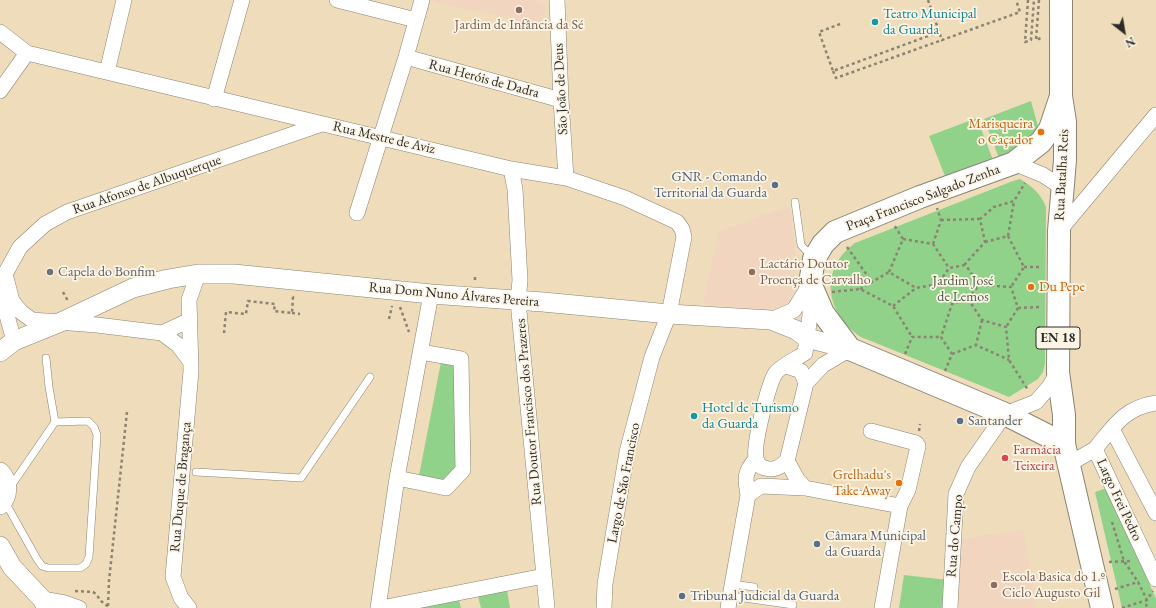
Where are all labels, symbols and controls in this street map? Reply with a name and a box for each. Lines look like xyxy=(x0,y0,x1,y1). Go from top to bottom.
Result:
marker: Jardim de Infância da Sé xyxy=(514,5,524,15)
place label: Teatro Municipal da Guarda xyxy=(883,6,977,38)
north arrow xyxy=(1104,12,1144,52)
place label: Jardim de Infância da Sé xyxy=(455,17,583,33)
marker: Teatro Municipal da Guarda xyxy=(870,17,880,27)
text: N xyxy=(1123,34,1138,51)
street label: São João de Deus xyxy=(550,43,572,135)
street label: Rua Heróis de Dadra xyxy=(427,56,541,102)
place label: Marisqueira o Caçador xyxy=(969,116,1033,148)
street label: Rua Mestre de Aviz xyxy=(331,118,437,158)
marker: Marisqueira o Caçador xyxy=(1036,127,1046,137)
street label: Rua Batalha Reis xyxy=(1051,129,1073,221)
street label: Rua Afonso de Albuquerque xyxy=(70,152,224,218)
street label: Praça Francisco Salgado Zenha xyxy=(844,161,1002,235)
place label: GNR - Comando Territorial da Guarda xyxy=(654,169,767,202)
marker: GNR - Comando Territorial da Guarda xyxy=(770,180,780,190)
place label: Lactário Doutor Proença de Carvalho xyxy=(760,256,871,288)
place label: Capela do Bonfim xyxy=(58,264,155,280)
marker: Capela do Bonfim xyxy=(45,267,55,277)
marker: Lactário Doutor Proença de Carvalho xyxy=(747,267,757,277)
park label: Jardim José de Lemos xyxy=(933,273,993,306)
street label: Rua Dom Nuno Álvares Pereira xyxy=(368,279,540,311)
place label: Du Pepe xyxy=(1039,279,1085,295)
marker: Du Pepe xyxy=(1026,282,1036,292)
street label: Rua Doutor Francisco dos Prazeres xyxy=(512,318,546,506)
road number: EN 18 xyxy=(1036,327,1080,349)
place label: Hotel de Turismo da Guarda xyxy=(702,400,799,432)
marker: Hotel de Turismo da Guarda xyxy=(689,411,699,421)
place label: Santander xyxy=(968,413,1022,429)
marker: Santander xyxy=(955,416,965,426)
street label: Rua Duque de Bragança xyxy=(167,421,195,553)
street label: Largo de São Francisco xyxy=(604,421,644,545)
place label: Farmácia Teixeira xyxy=(1013,442,1061,474)
marker: Farmácia Teixeira xyxy=(1000,453,1010,463)
street label: Largo Frei Pedro xyxy=(1093,456,1145,544)
place label: Grelhadu's Take Away xyxy=(833,467,891,500)
marker: Grelhadu's Take Away xyxy=(894,478,904,488)
street label: Rua do Campo xyxy=(943,494,967,578)
place label: Câmara Municipal da Guarda xyxy=(825,528,926,560)
marker: Câmara Municipal da Guarda xyxy=(812,539,822,549)
place label: Escola Basica do 1.º Ciclo Augusto Gil xyxy=(1002,569,1105,602)
marker: Escola Basica do 1.º Ciclo Augusto Gil xyxy=(989,580,999,590)
place label: Tribunal Judicial da Guarda xyxy=(690,588,839,604)
marker: Tribunal Judicial da Guarda xyxy=(677,591,687,601)

